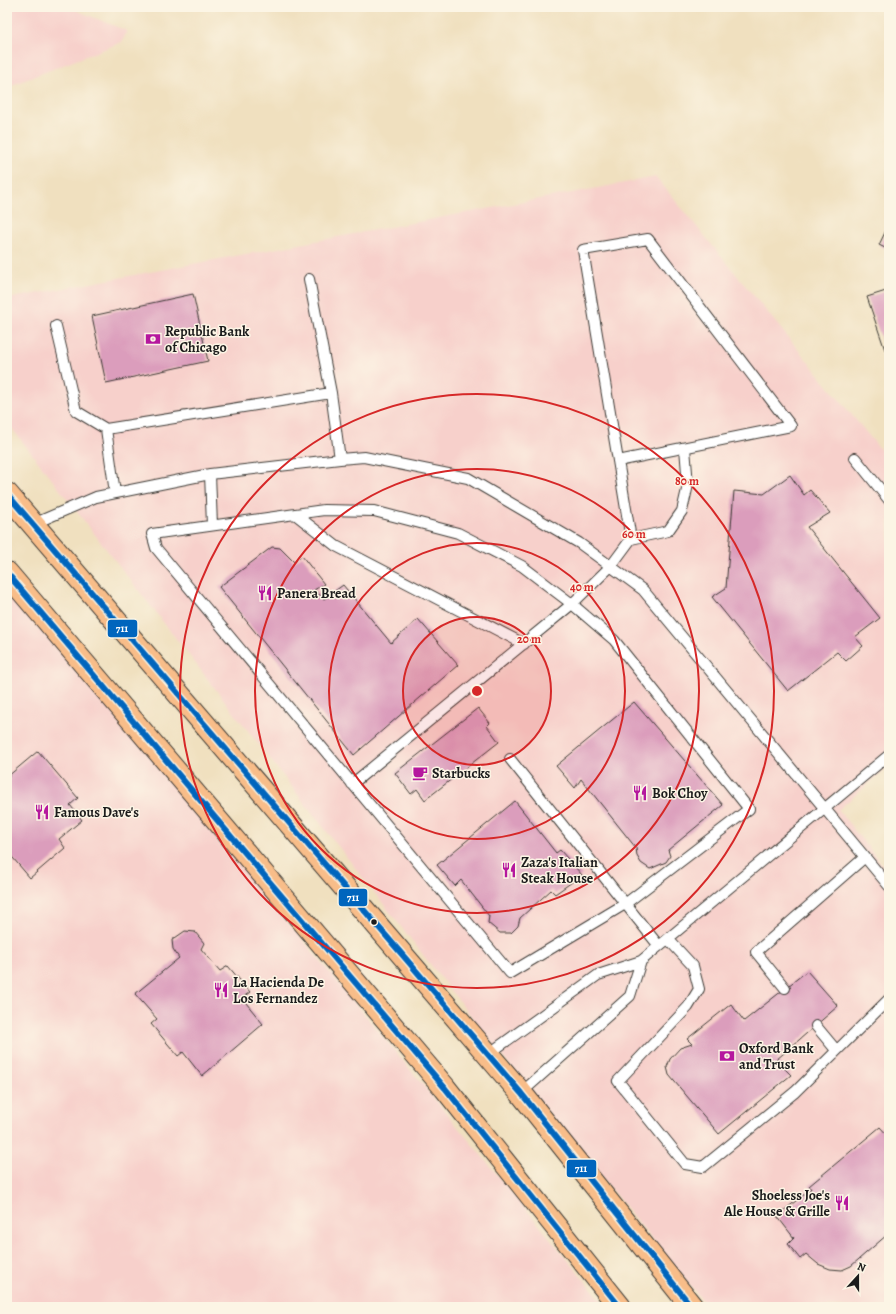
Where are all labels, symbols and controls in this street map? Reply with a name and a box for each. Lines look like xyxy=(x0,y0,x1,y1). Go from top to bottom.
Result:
place label: Republic Bank of Chicago xyxy=(165,322,250,357)
bank icon: Republic Bank of Chicago xyxy=(144,330,162,348)
text: 80 m xyxy=(675,473,699,489)
text: 60 m xyxy=(622,526,646,542)
text: 40 m xyxy=(570,579,594,595)
restaurant icon: Panera Bread xyxy=(256,584,274,602)
place label: Panera Bread xyxy=(277,584,356,603)
line badge: 711 xyxy=(107,619,138,638)
text: 711 xyxy=(116,621,128,636)
text: 20 m xyxy=(517,631,541,647)
centre of rings xyxy=(470,684,484,698)
cafe icon: Starbucks xyxy=(411,764,429,782)
place label: Starbucks xyxy=(432,764,491,783)
restaurant icon: Bok Choy xyxy=(631,784,649,802)
place label: Bok Choy xyxy=(652,784,708,803)
restaurant icon: Famous Dave's xyxy=(33,803,51,821)
place label: Famous Dave's xyxy=(54,803,139,822)
place label: Zaza's Italian Steak House xyxy=(521,853,598,888)
restaurant icon: Zaza's Italian Steak House xyxy=(500,861,518,879)
line badge: 711 xyxy=(338,888,368,907)
text: 711 xyxy=(347,890,359,905)
unlabelled marker xyxy=(369,917,379,927)
place label: La Hacienda De Los Fernandez xyxy=(233,973,324,1008)
restaurant icon: La Hacienda De Los Fernandez xyxy=(212,981,230,999)
place label: Oxford Bank and Trust xyxy=(739,1039,814,1074)
bank icon: Oxford Bank and Trust xyxy=(718,1047,736,1065)
line badge: 711 xyxy=(566,1159,597,1178)
text: 711 xyxy=(575,1161,587,1176)
place label: Shoeless Joe's Ale House & Grille xyxy=(723,1186,831,1221)
restaurant icon: Shoeless Joe's Ale House & Grille xyxy=(833,1194,851,1212)
north arrow xyxy=(838,1256,878,1296)
text: N xyxy=(855,1259,868,1276)

